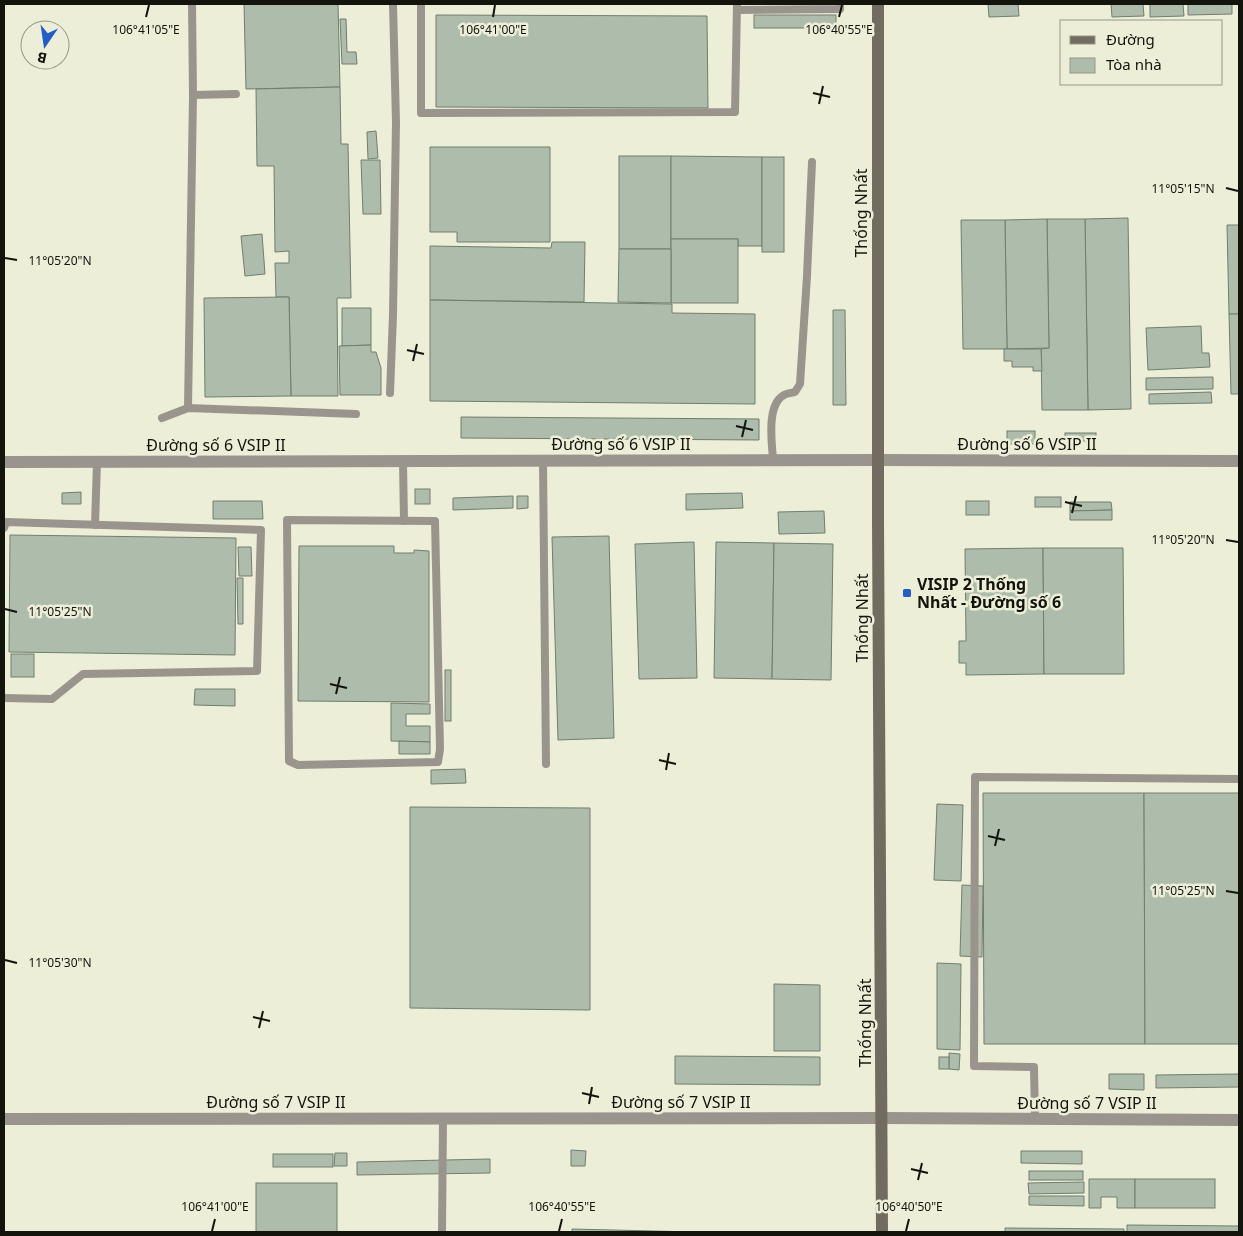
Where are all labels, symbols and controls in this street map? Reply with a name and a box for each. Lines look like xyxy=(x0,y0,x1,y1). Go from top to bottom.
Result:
north arrow xyxy=(20,20,70,70)
legend xyxy=(1060,20,1223,85)
text: 106°41'05"E xyxy=(112,21,180,38)
text: 106°41'00"E xyxy=(459,21,527,38)
text: 106°40'55"E xyxy=(805,21,873,38)
text: Đường xyxy=(1106,29,1155,49)
text: B xyxy=(35,48,49,68)
text: Tòa nhà xyxy=(1106,54,1162,74)
street label: Thống Nhất xyxy=(850,168,872,258)
text: 11°05'15"N xyxy=(1151,180,1215,197)
text: 11°05'20"N xyxy=(28,252,92,269)
street label: Đường số 6 VSIP II xyxy=(551,433,691,455)
street label: Đường số 6 VSIP II xyxy=(957,433,1097,455)
street label: Đường số 6 VSIP II xyxy=(146,434,286,456)
text: 11°05'20"N xyxy=(1151,531,1215,548)
street label: Thống Nhất xyxy=(851,573,873,663)
place label: VISIP 2 Thống Nhất - Đường số 6 xyxy=(917,573,1061,613)
marker: VISIP 2 Thống Nhất - Đường số 6 xyxy=(901,587,913,599)
text: 11°05'25"N xyxy=(28,603,92,620)
text: 11°05'25"N xyxy=(1151,882,1215,899)
text: 11°05'30"N xyxy=(28,954,92,971)
street label: Thống Nhất xyxy=(854,978,876,1068)
street label: Đường số 7 VSIP II xyxy=(206,1091,346,1113)
street label: Đường số 7 VSIP II xyxy=(611,1091,751,1113)
street label: Đường số 7 VSIP II xyxy=(1017,1092,1157,1114)
text: 106°41'00"E xyxy=(181,1198,249,1215)
text: 106°40'55"E xyxy=(528,1198,596,1215)
text: 106°40'50"E xyxy=(875,1198,943,1215)

